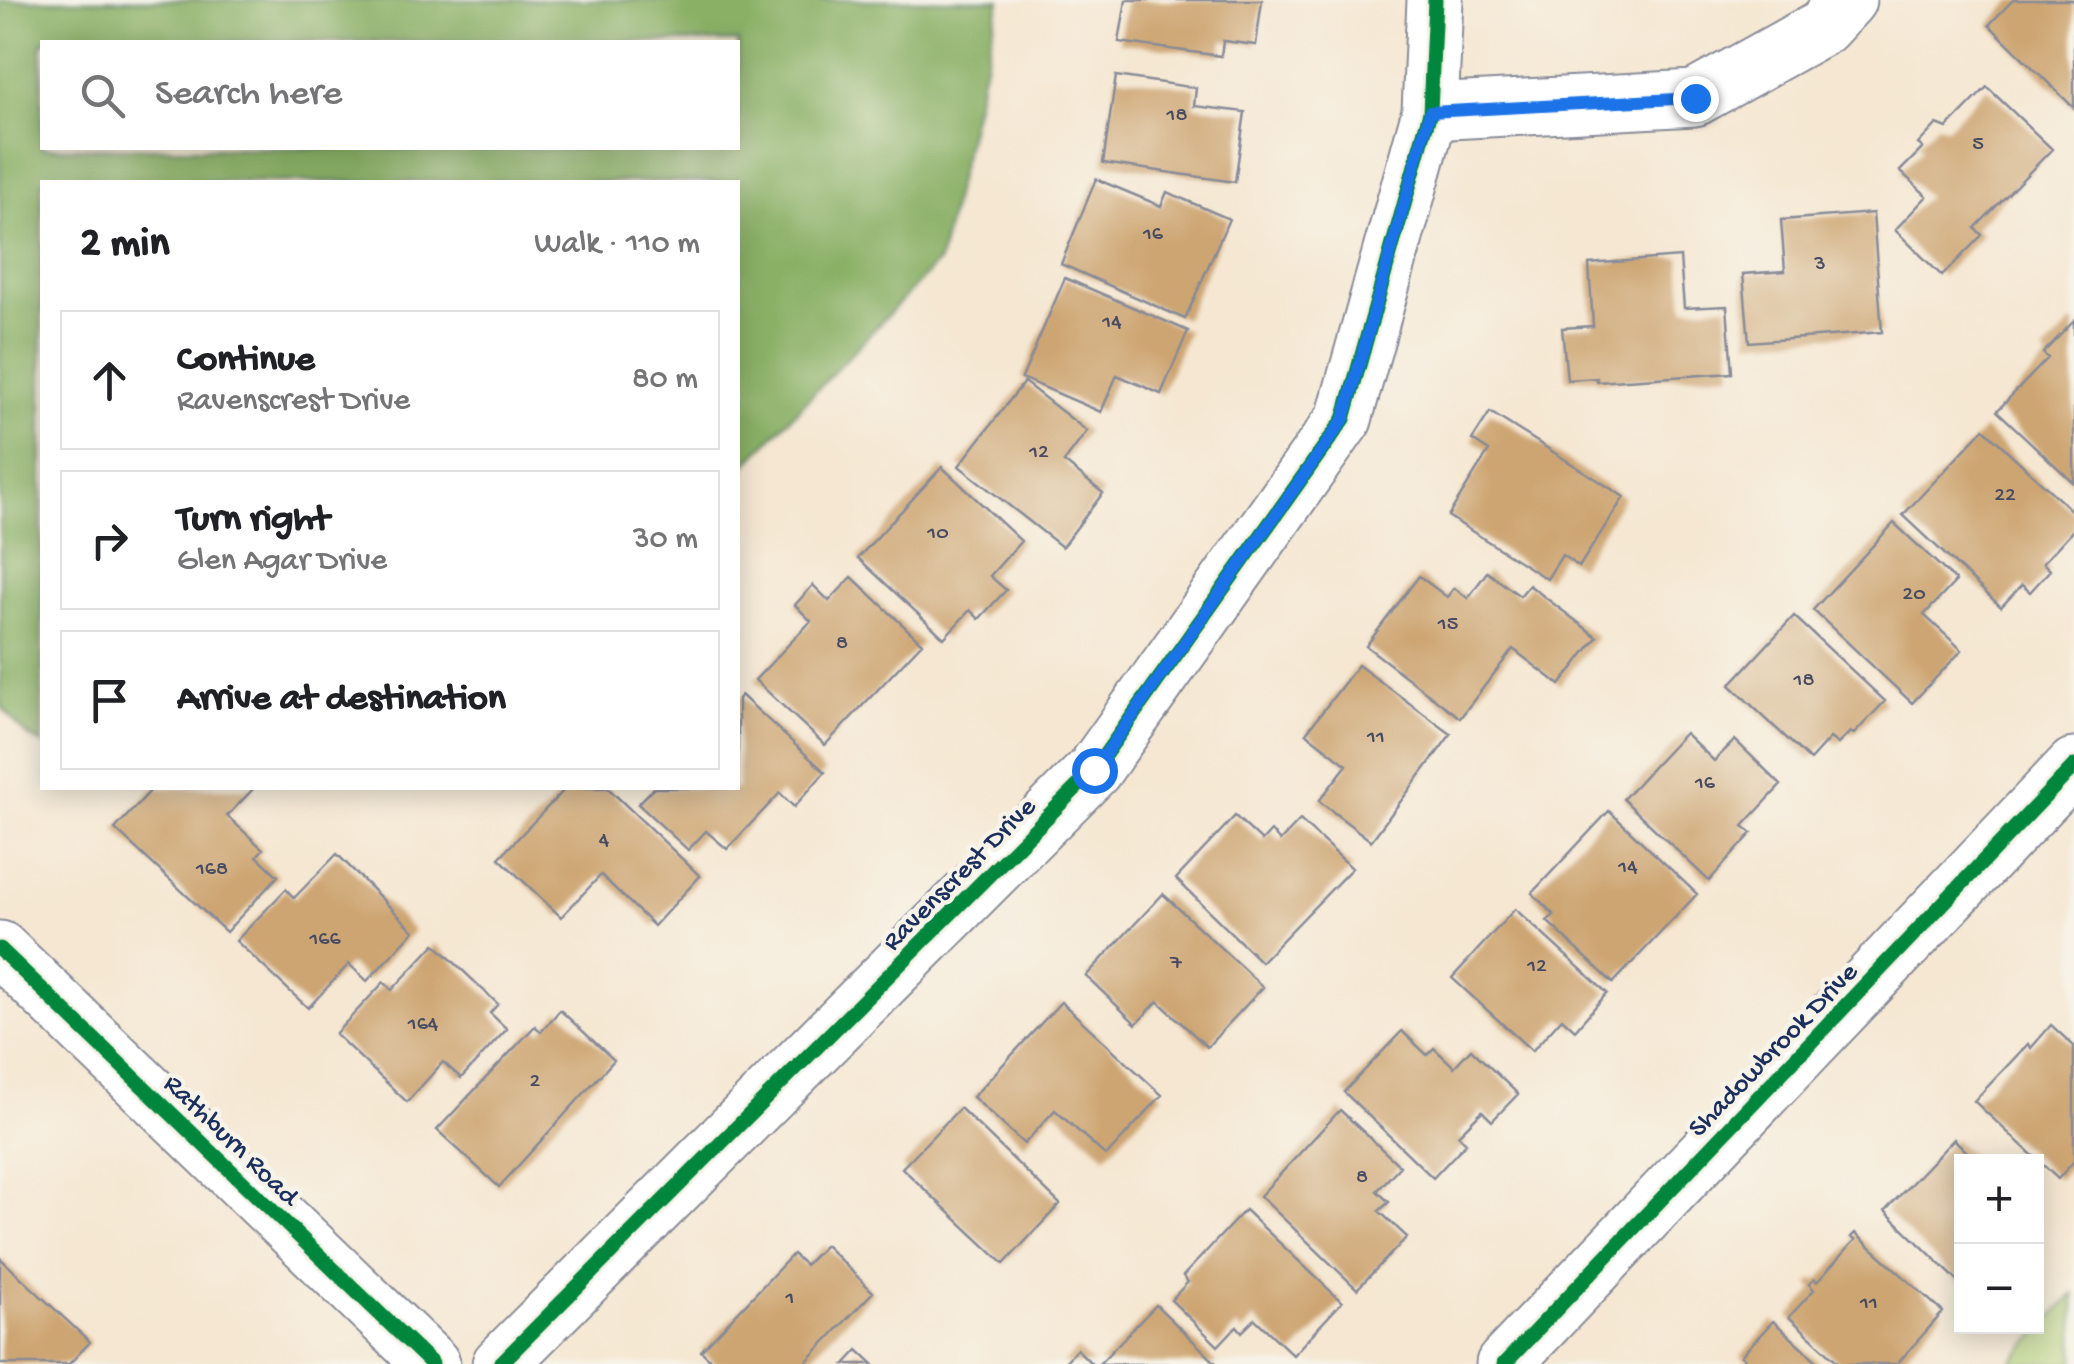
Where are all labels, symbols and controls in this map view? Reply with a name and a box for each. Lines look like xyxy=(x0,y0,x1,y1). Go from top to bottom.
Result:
search box xyxy=(40,40,740,150)
icon: search xyxy=(75,68,130,123)
text: Search here xyxy=(155,73,342,117)
route end xyxy=(1673,76,1719,122)
house number: 18 xyxy=(1166,103,1187,129)
house number: 5 xyxy=(1972,132,1984,158)
text: 2 min xyxy=(80,221,169,270)
house number: 16 xyxy=(1142,222,1164,248)
text: Walk · 110 m xyxy=(534,226,700,264)
house number: 3 xyxy=(1813,252,1826,278)
house number: 14 xyxy=(1101,310,1122,336)
text: Continue xyxy=(177,339,315,383)
icon: ahead xyxy=(82,353,137,408)
text: 80 m xyxy=(632,361,698,399)
text: Ravenscrest Drive xyxy=(177,383,410,421)
house number: 12 xyxy=(1028,440,1049,466)
house number: 22 xyxy=(1994,483,2016,509)
text: Turn right xyxy=(177,499,329,543)
icon: right xyxy=(82,513,137,568)
text: 30 m xyxy=(633,521,698,559)
house number: 10 xyxy=(926,521,949,547)
text: Glen Agar Drive xyxy=(177,543,387,581)
house number: 20 xyxy=(1902,582,1926,608)
house number: 15 xyxy=(1437,612,1458,638)
house number: 8 xyxy=(836,631,848,657)
house number: 18 xyxy=(1793,668,1814,694)
icon: arrive xyxy=(82,673,137,728)
text: Arrive at destination xyxy=(177,678,506,722)
house number: 11 xyxy=(1366,725,1385,751)
route start xyxy=(1072,748,1118,794)
house number: 16 xyxy=(1694,771,1716,797)
street label: Ravenscrest Drive xyxy=(876,791,1044,959)
house number: 4 xyxy=(599,828,610,854)
house number: 14 xyxy=(1617,855,1638,881)
house number: 168 xyxy=(195,857,228,883)
house number: 166 xyxy=(308,927,341,953)
house number: 7 xyxy=(1169,951,1182,977)
house number: 12 xyxy=(1526,954,1547,980)
street label: Shadowbrook Drive xyxy=(1682,957,1866,1145)
house number: 164 xyxy=(407,1012,439,1038)
street label: Rathburn Road xyxy=(155,1068,306,1216)
house number: 2 xyxy=(530,1069,541,1095)
map controls xyxy=(1954,1154,2044,1334)
button: + xyxy=(1954,1154,2044,1244)
house number: 8 xyxy=(1356,1165,1368,1191)
button: − xyxy=(1954,1244,2044,1334)
house number: 1 xyxy=(785,1286,794,1312)
house number: 11 xyxy=(1859,1291,1878,1317)

